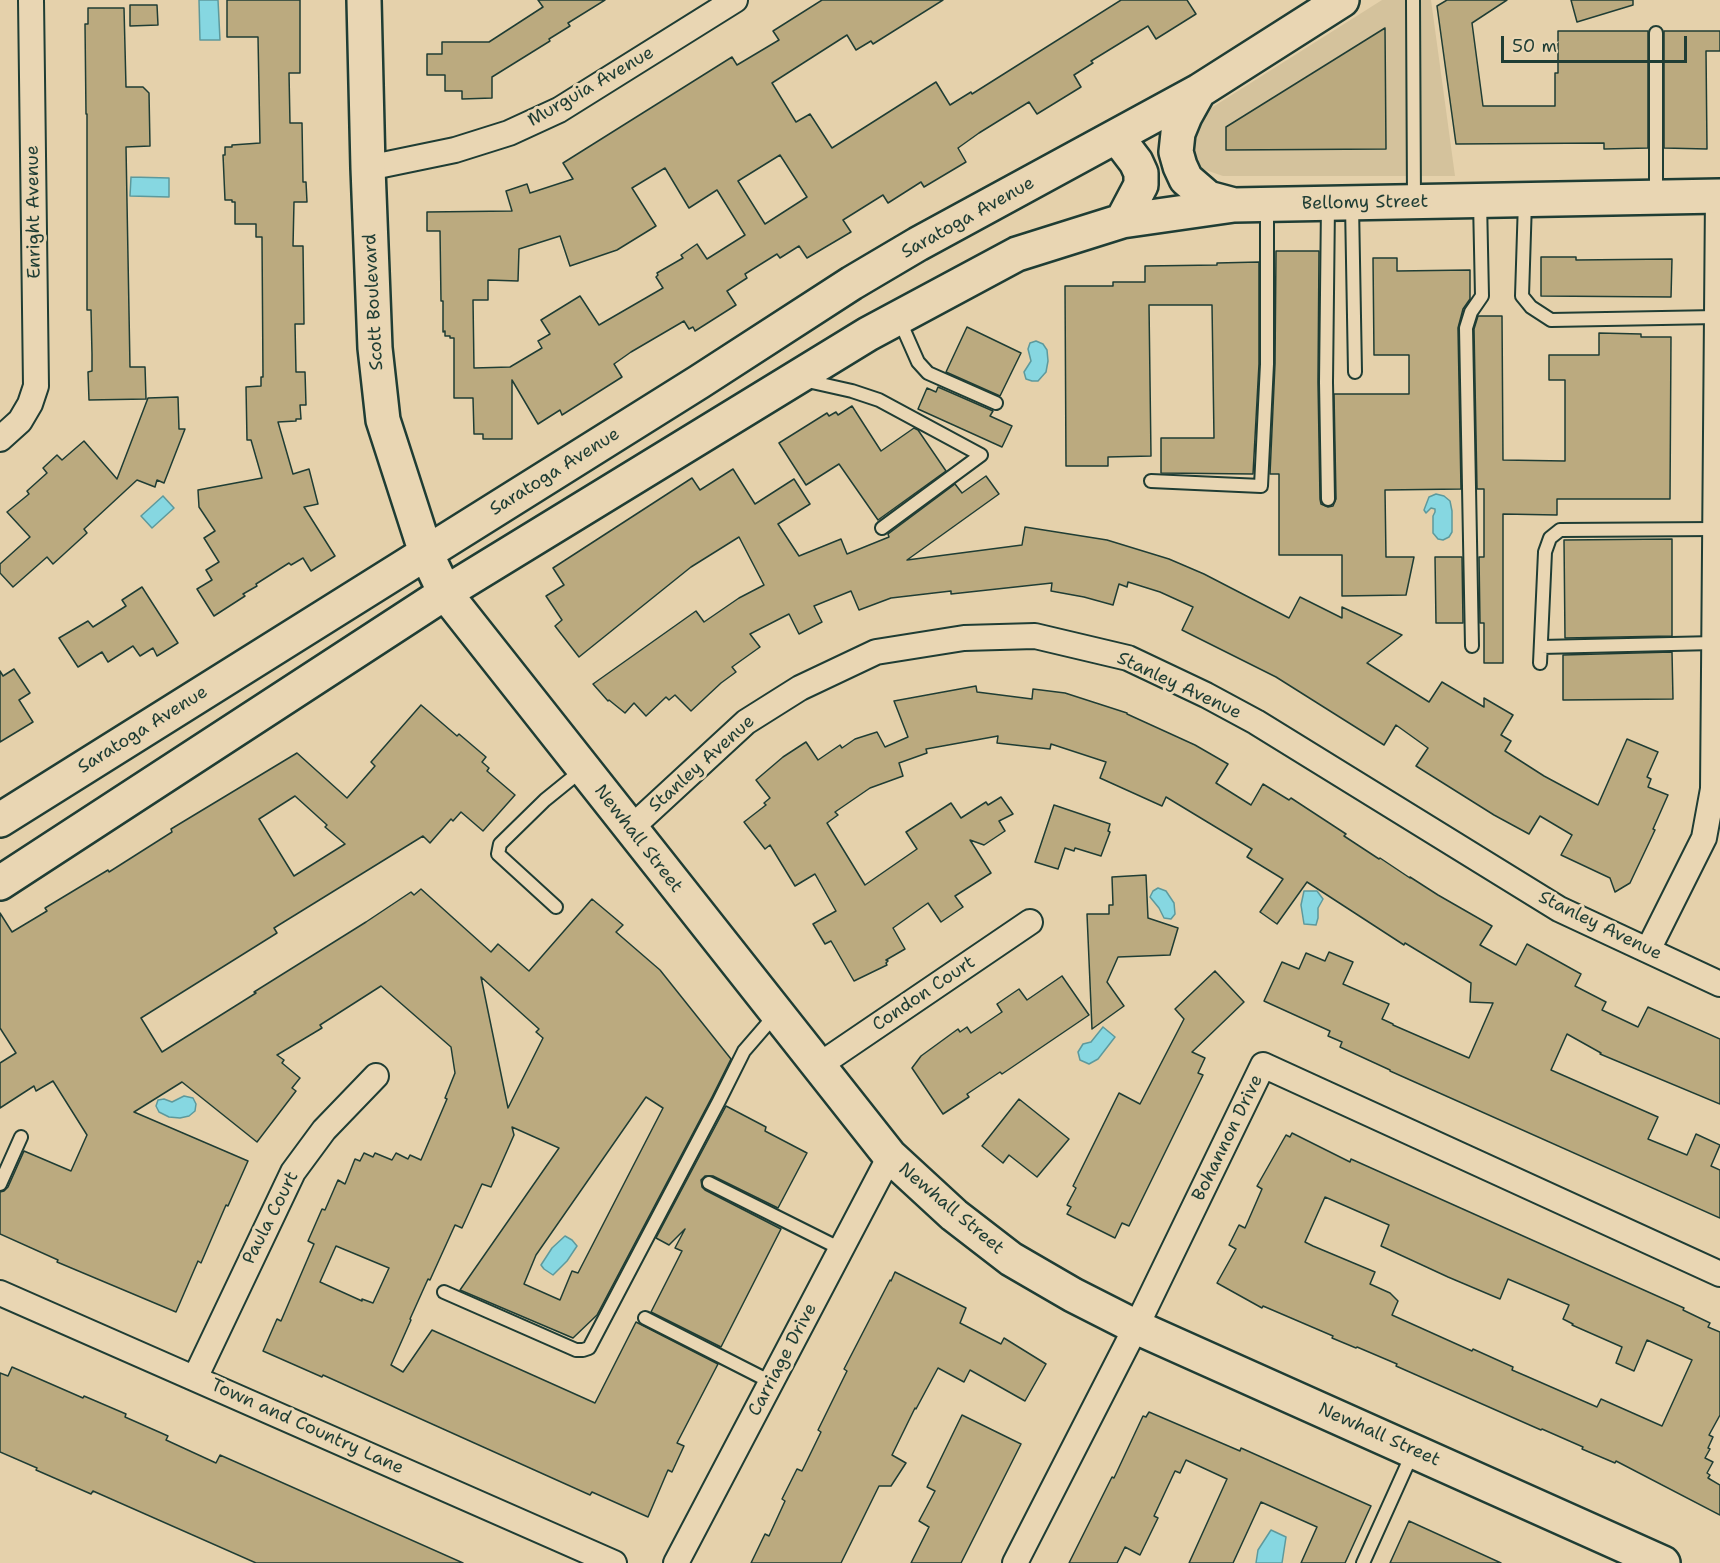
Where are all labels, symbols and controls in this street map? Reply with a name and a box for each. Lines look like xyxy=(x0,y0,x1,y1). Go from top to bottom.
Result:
scale bar xyxy=(1504,24,1690,62)
text: 50 m xyxy=(1512,34,1557,58)
street label: Murguia Avenue xyxy=(524,42,658,132)
street label: Enright Avenue xyxy=(22,145,46,279)
street label: Saratoga Avenue xyxy=(898,172,1038,264)
street label: Bellomy Street xyxy=(1301,191,1429,215)
street label: Scott Boulevard xyxy=(360,233,388,371)
street label: Saratoga Avenue xyxy=(486,423,624,521)
street label: Stanley Avenue xyxy=(1113,648,1245,724)
street label: Saratoga Avenue xyxy=(74,681,212,779)
street label: Stanley Avenue xyxy=(645,711,759,817)
street label: Newhall Street xyxy=(589,781,687,897)
street label: Stanley Avenue xyxy=(1535,887,1665,965)
street label: Condon Court xyxy=(868,952,980,1036)
street label: Bohannon Drive xyxy=(1188,1071,1268,1205)
street label: Newhall Street xyxy=(894,1159,1008,1259)
street label: Paula Court xyxy=(238,1168,304,1268)
street label: Carriage Drive xyxy=(744,1300,822,1420)
street label: Town and Country Lane xyxy=(207,1375,407,1479)
street label: Newhall Street xyxy=(1315,1398,1443,1472)

